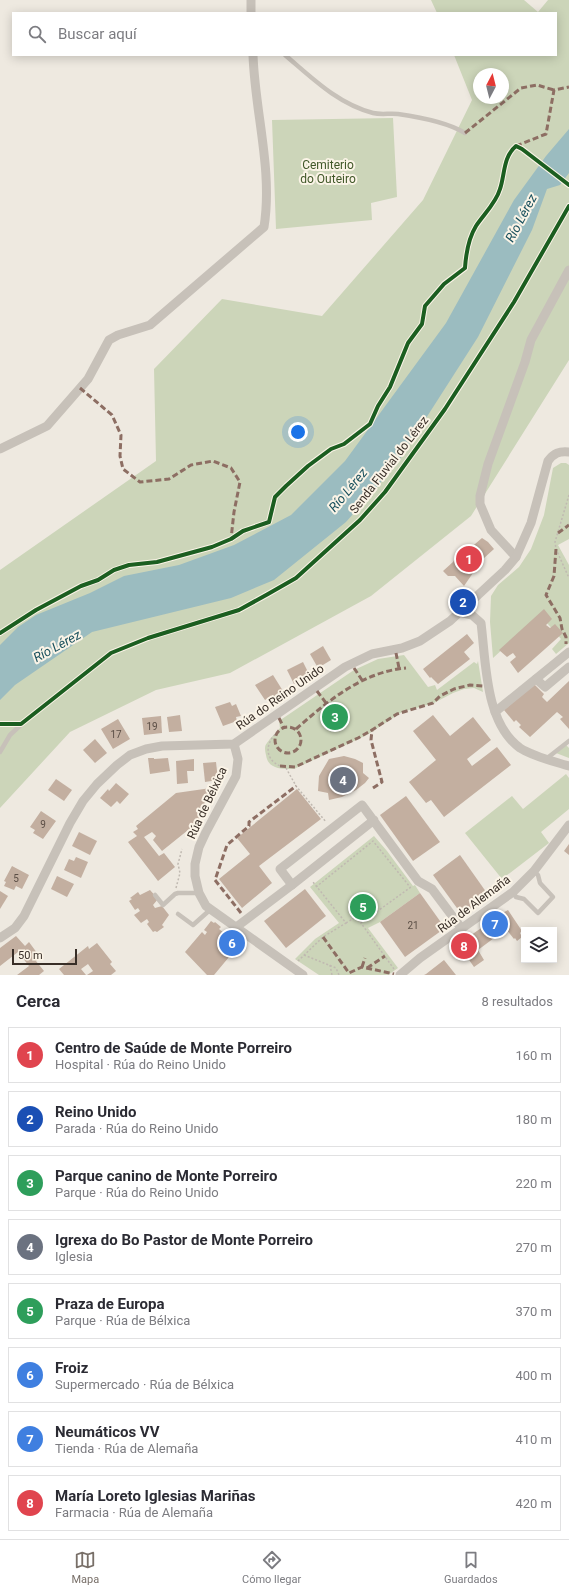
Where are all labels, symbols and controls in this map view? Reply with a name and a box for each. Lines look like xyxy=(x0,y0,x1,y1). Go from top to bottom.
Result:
search box xyxy=(12,12,557,56)
icon: search xyxy=(26,23,48,45)
text: Buscar aquí xyxy=(58,25,137,43)
north arrow xyxy=(473,68,509,104)
park label: Cemiterio do Outeiro xyxy=(300,158,356,186)
water label: Río Lérez xyxy=(502,191,540,244)
street label: Senda Fluvial do Lérez xyxy=(347,414,431,516)
your location xyxy=(288,422,308,442)
water label: Río Lérez xyxy=(326,465,371,515)
pin: 1 xyxy=(456,544,482,574)
pin: 2 xyxy=(450,587,476,617)
water label: Río Lérez xyxy=(31,627,84,665)
street label: Rúa do Reino Unido xyxy=(233,661,327,733)
pin: 3 xyxy=(322,702,348,732)
house number: 19 xyxy=(146,721,158,732)
house number: 17 xyxy=(110,729,122,740)
street label: Rúa de Bélxica xyxy=(184,765,230,841)
pin: 4 xyxy=(330,765,356,795)
house number: 9 xyxy=(40,819,46,830)
street label: Rúa de Alemaña xyxy=(435,872,513,936)
house number: 5 xyxy=(13,873,19,884)
pin: 5 xyxy=(350,892,376,922)
pin: 7 xyxy=(482,909,508,939)
house number: 21 xyxy=(407,920,419,931)
map controls xyxy=(521,927,557,963)
button: layers xyxy=(521,927,557,963)
pin: 6 xyxy=(219,928,245,958)
pin: 8 xyxy=(451,931,477,961)
scale bar xyxy=(12,947,77,966)
text: 50 m xyxy=(18,949,43,962)
text: Cerca xyxy=(16,991,60,1011)
text: 8 resultados xyxy=(481,994,553,1009)
text: Centro de Saúde de Monte Porreiro xyxy=(55,1039,292,1057)
text: 1 xyxy=(26,1048,34,1063)
text: 160 m xyxy=(515,1048,552,1063)
text: Hospital · Rúa do Reino Unido xyxy=(55,1057,226,1072)
text: Reino Unido xyxy=(55,1103,136,1121)
text: 2 xyxy=(26,1112,34,1127)
text: 180 m xyxy=(515,1112,552,1127)
text: Parada · Rúa do Reino Unido xyxy=(55,1121,219,1136)
text: Parque canino de Monte Porreiro xyxy=(55,1167,277,1185)
text: 3 xyxy=(26,1176,34,1191)
text: 220 m xyxy=(515,1176,552,1191)
text: Parque · Rúa do Reino Unido xyxy=(55,1185,219,1200)
text: Igrexa do Bo Pastor de Monte Porreiro xyxy=(55,1231,313,1249)
text: 4 xyxy=(26,1240,34,1255)
text: 270 m xyxy=(515,1240,552,1255)
text: Iglesia xyxy=(55,1249,93,1264)
text: Praza de Europa xyxy=(55,1295,165,1313)
text: 5 xyxy=(26,1304,34,1319)
text: 370 m xyxy=(515,1304,552,1319)
text: Parque · Rúa de Bélxica xyxy=(55,1313,190,1328)
text: Froiz xyxy=(55,1359,88,1377)
text: 6 xyxy=(26,1368,34,1383)
text: 400 m xyxy=(515,1368,552,1383)
text: Supermercado · Rúa de Bélxica xyxy=(55,1377,234,1392)
text: Neumáticos VV xyxy=(55,1423,159,1441)
text: 7 xyxy=(26,1432,34,1447)
text: 410 m xyxy=(515,1432,552,1447)
text: Tienda · Rúa de Alemaña xyxy=(55,1441,198,1456)
text: María Loreto Iglesias Mariñas xyxy=(55,1487,256,1505)
text: 8 xyxy=(26,1496,34,1511)
text: 420 m xyxy=(515,1496,552,1511)
text: Farmacia · Rúa de Alemaña xyxy=(55,1505,213,1520)
tab: Mapa xyxy=(71,1549,99,1586)
tab: Cómo llegar xyxy=(242,1549,301,1586)
tab: Guardados xyxy=(444,1549,498,1586)

